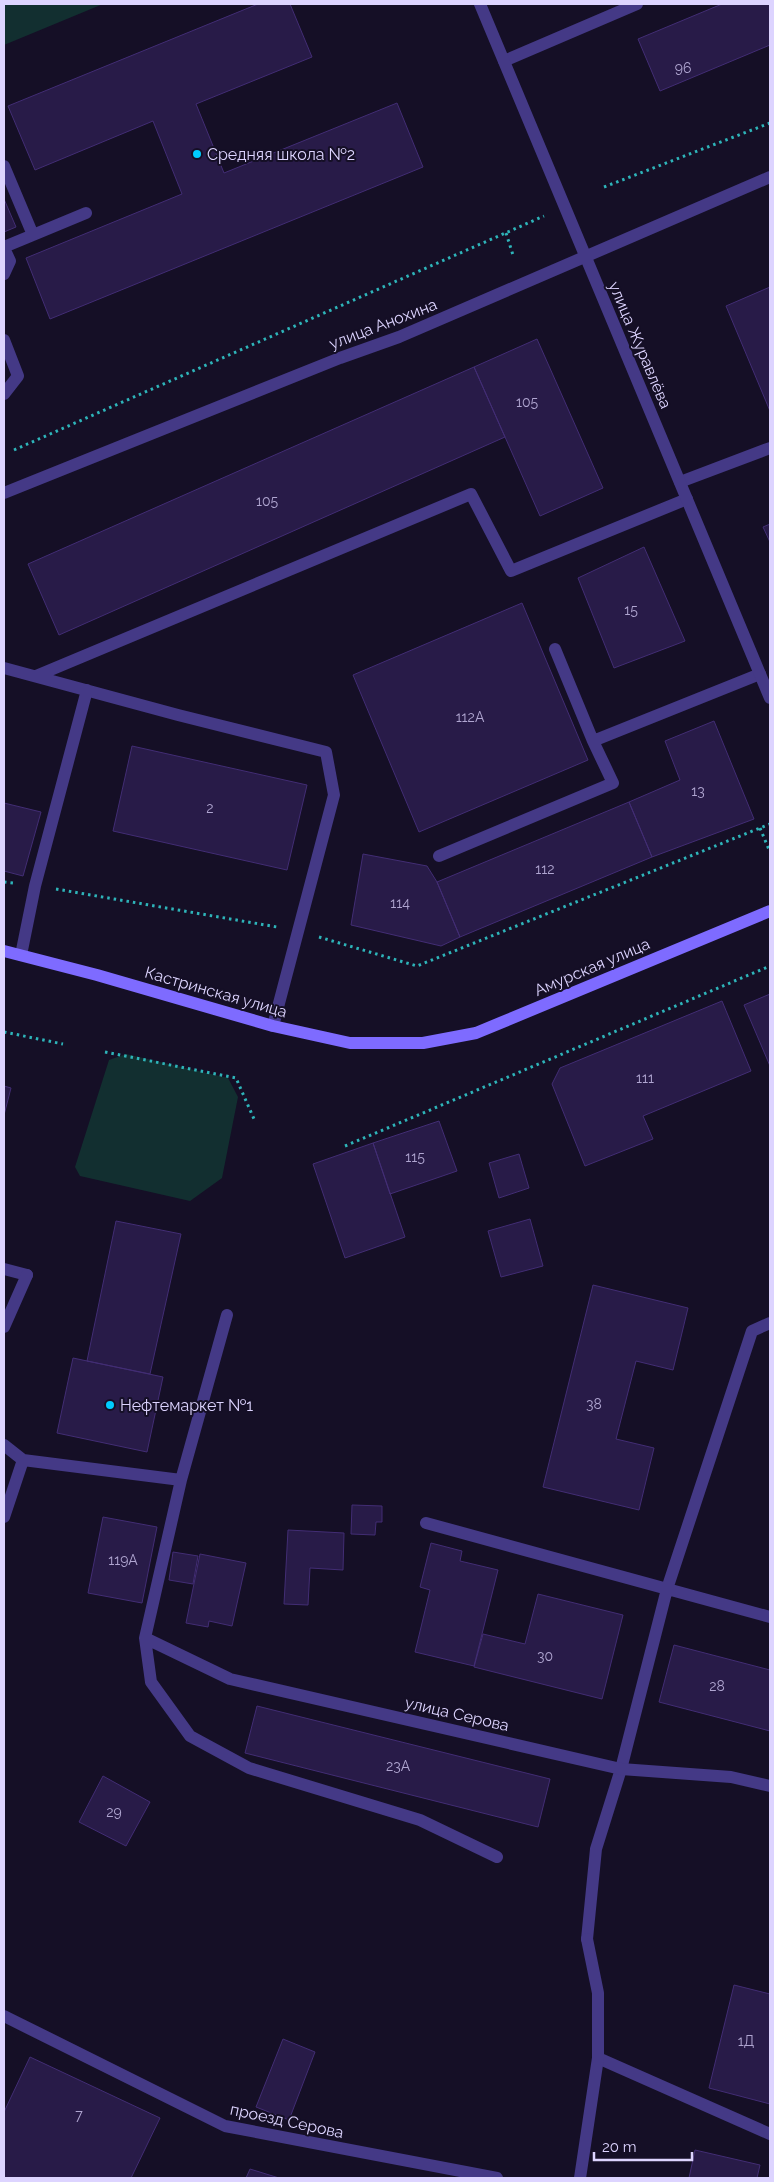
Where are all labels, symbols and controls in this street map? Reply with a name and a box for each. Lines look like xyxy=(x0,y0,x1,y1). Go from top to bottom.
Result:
house number: 96 xyxy=(675,60,691,76)
place label: Средняя школа №2 xyxy=(207,145,355,164)
marker: Средняя школа №2 xyxy=(191,148,203,160)
street label: улица Журавлёва xyxy=(605,279,675,411)
street label: улица Анохина xyxy=(326,295,440,353)
house number: 105 xyxy=(516,394,538,410)
house number: 105 xyxy=(256,493,278,509)
house number: 15 xyxy=(624,602,638,618)
house number: 112А xyxy=(456,709,485,725)
house number: 13 xyxy=(691,783,705,799)
house number: 2 xyxy=(206,800,214,816)
house number: 112 xyxy=(535,861,555,877)
house number: 114 xyxy=(390,895,410,911)
street label: Амурская улица xyxy=(531,934,653,1000)
street label: Кастринская улица xyxy=(143,963,289,1021)
house number: 111 xyxy=(636,1070,654,1086)
house number: 115 xyxy=(405,1149,425,1165)
place label: Нефтемаркет №1 xyxy=(120,1396,253,1415)
house number: 38 xyxy=(586,1396,602,1412)
marker: Нефтемаркет №1 xyxy=(104,1399,116,1411)
house number: 119А xyxy=(108,1552,138,1568)
house number: 30 xyxy=(537,1648,553,1664)
house number: 28 xyxy=(709,1678,725,1694)
street label: улица Серова xyxy=(403,1693,511,1735)
house number: 23А xyxy=(386,1758,411,1774)
house number: 29 xyxy=(106,1804,122,1820)
house number: 1Д xyxy=(738,2033,754,2049)
street label: проезд Серова xyxy=(228,2100,346,2142)
house number: 7 xyxy=(75,2107,83,2123)
scale bar xyxy=(594,2130,692,2162)
text: 20 m xyxy=(602,2138,637,2156)

